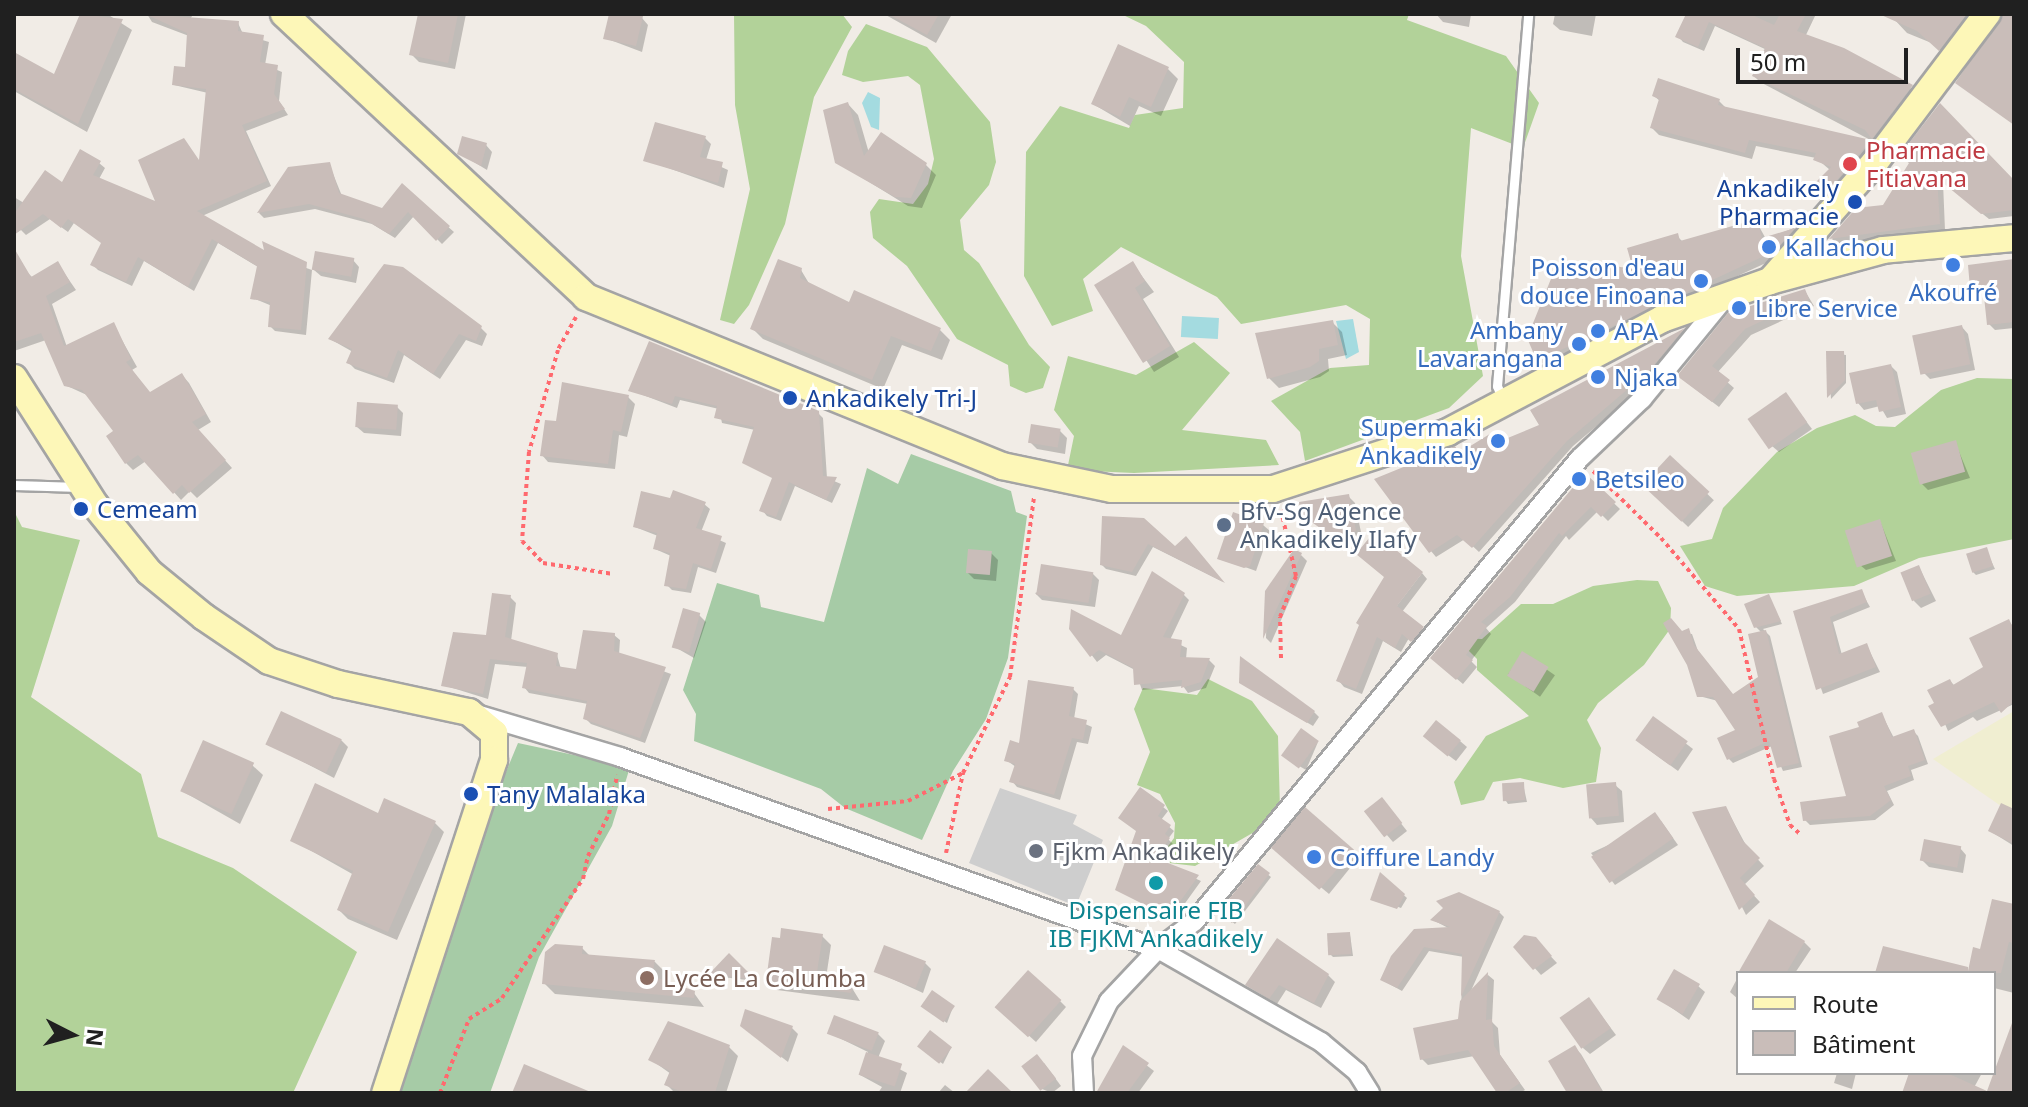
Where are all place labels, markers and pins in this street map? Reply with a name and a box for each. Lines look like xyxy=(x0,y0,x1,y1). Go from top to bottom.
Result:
place label: Pharmacie Fitiavana xyxy=(1866,136,1986,192)
marker: Pharmacie Fitiavana xyxy=(1841,155,1859,173)
place label: Ankadikely Pharmacie xyxy=(1717,174,1839,230)
marker: Ankadikely Pharmacie xyxy=(1846,193,1864,211)
place label: Kallachou xyxy=(1785,233,1895,261)
marker: Kallachou xyxy=(1760,238,1778,256)
place label: Poisson d'eau douce Finoana xyxy=(1520,253,1685,309)
marker: Akoufré xyxy=(1944,256,1962,274)
marker: Poisson d'eau douce Finoana xyxy=(1692,272,1710,290)
place label: Akoufré xyxy=(1909,278,1997,306)
place label: Libre Service xyxy=(1755,294,1898,322)
marker: Libre Service xyxy=(1730,299,1748,317)
place label: Ambany Lavarangana xyxy=(1417,316,1563,372)
place label: APA xyxy=(1614,317,1658,345)
marker: APA xyxy=(1589,322,1607,340)
marker: Ambany Lavarangana xyxy=(1570,335,1588,353)
place label: Njaka xyxy=(1614,363,1678,391)
marker: Njaka xyxy=(1589,368,1607,386)
place label: Ankadikely Tri-J xyxy=(806,384,977,412)
marker: Ankadikely Tri-J xyxy=(781,389,799,407)
place label: Supermaki Ankadikely xyxy=(1360,413,1482,469)
marker: Supermaki Ankadikely xyxy=(1489,432,1507,450)
place label: Betsileo xyxy=(1595,465,1685,493)
marker: Betsileo xyxy=(1570,470,1588,488)
place label: Cemeam xyxy=(97,495,198,523)
place label: Bfv-Sg Agence Ankadikely Ilafy xyxy=(1240,497,1417,553)
marker: Cemeam xyxy=(72,500,90,518)
marker: Bfv-Sg Agence Ankadikely Ilafy xyxy=(1215,516,1233,534)
place label: Tany Malalaka xyxy=(487,780,646,808)
marker: Tany Malalaka xyxy=(462,785,480,803)
place label: Fjkm Ankadikely xyxy=(1052,837,1234,865)
marker: Fjkm Ankadikely xyxy=(1027,842,1045,860)
place label: Coiffure Landy xyxy=(1330,843,1494,871)
marker: Coiffure Landy xyxy=(1305,848,1323,866)
marker: Dispensaire FIB IB FJKM Ankadikely xyxy=(1147,874,1165,892)
place label: Dispensaire FIB IB FJKM Ankadikely xyxy=(1049,896,1263,952)
place label: Lycée La Columba xyxy=(663,964,866,992)
marker: Lycée La Columba xyxy=(638,969,656,987)

